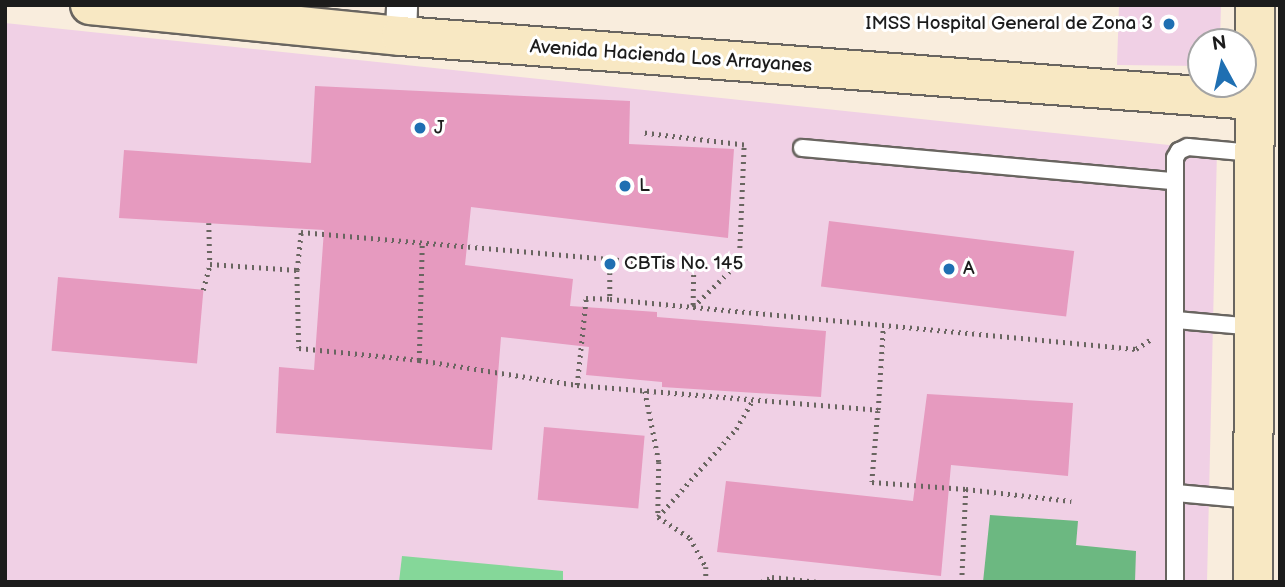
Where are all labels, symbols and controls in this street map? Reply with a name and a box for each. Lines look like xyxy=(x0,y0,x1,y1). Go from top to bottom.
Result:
place label: IMSS Hospital General de Zona 3 xyxy=(866,13,1153,35)
marker: IMSS Hospital General de Zona 3 xyxy=(1159,14,1179,34)
north arrow xyxy=(1187,28,1257,98)
text: N xyxy=(1211,31,1228,56)
street label: Avenida Hacienda Los Arrayanes xyxy=(529,36,813,78)
place label: J xyxy=(434,117,444,139)
marker: J xyxy=(412,120,428,136)
place label: L xyxy=(639,175,650,197)
marker: L xyxy=(617,178,633,194)
place label: CBTis No. 145 xyxy=(624,253,743,275)
marker: CBTis No. 145 xyxy=(602,256,618,272)
place label: A xyxy=(963,258,975,280)
marker: A xyxy=(941,261,957,277)

